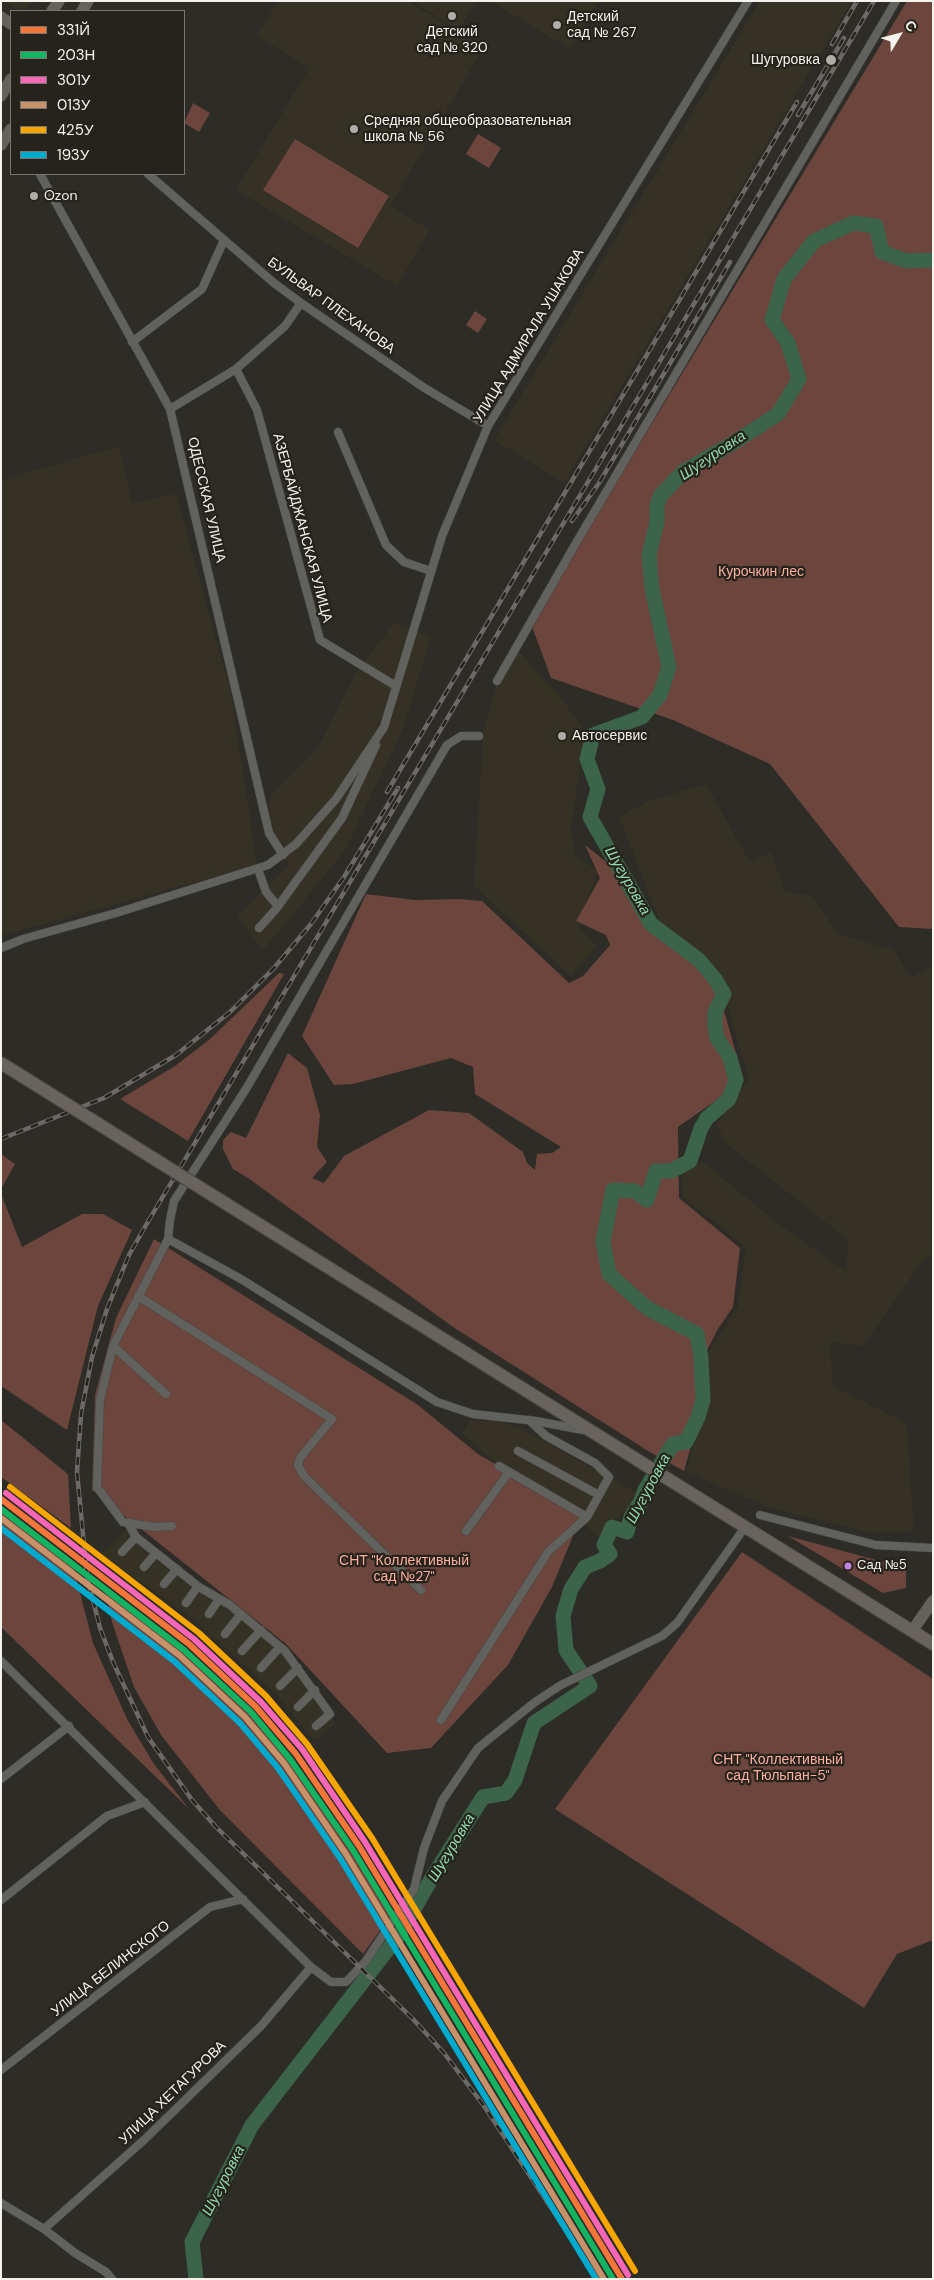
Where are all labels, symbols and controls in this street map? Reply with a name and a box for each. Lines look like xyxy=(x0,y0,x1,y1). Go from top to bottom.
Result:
place label: Детский сад № 267 xyxy=(567,9,636,41)
legend xyxy=(10,10,185,175)
marker: Детский сад № 320 xyxy=(446,10,458,22)
north arrow xyxy=(874,10,924,60)
text: С xyxy=(901,17,921,35)
marker: Детский сад № 267 xyxy=(551,19,563,31)
text: 331Й xyxy=(57,20,90,40)
place label: Детский сад № 320 xyxy=(416,24,488,56)
text: 203Н xyxy=(57,45,95,65)
place label: Шугуровка xyxy=(751,52,820,68)
marker: Шугуровка xyxy=(824,53,838,67)
text: 301У xyxy=(57,70,90,90)
text: 013У xyxy=(57,95,90,115)
place label: Средняя общеобразовательная школа № 56 xyxy=(364,113,571,146)
text: 425У xyxy=(57,120,93,140)
marker: Средняя общеобразовательная школа № 56 xyxy=(348,123,360,135)
text: 193У xyxy=(57,145,89,165)
place label: Ozon xyxy=(44,188,78,204)
marker: Ozon xyxy=(28,190,40,202)
street label: УЛИЦА АДМИРАЛА УШАКОВА xyxy=(470,246,588,426)
street label: БУЛЬВАР ПЛЕХАНОВА xyxy=(264,254,398,358)
water label: Шугуровка xyxy=(676,427,750,485)
street label: АЗЕРБАЙДЖАНСКАЯ УЛИЦА xyxy=(269,432,335,624)
street label: ОДЕССКАЯ УЛИЦА xyxy=(183,436,229,564)
park label: Курочкин лес xyxy=(718,564,804,580)
place label: Автосервис xyxy=(572,728,647,744)
marker: Автосервис xyxy=(556,730,568,742)
water label: Шугуровка xyxy=(600,844,654,918)
water label: Шугуровка xyxy=(623,1451,675,1527)
park label: СНТ "Коллективный сад №27" xyxy=(339,1553,469,1585)
place label: Сад №5 xyxy=(857,1558,907,1574)
marker: Сад №5 xyxy=(843,1561,853,1571)
park label: СНТ "Коллективный сад Тюльпан-5" xyxy=(713,1752,843,1784)
water label: Шугуровка xyxy=(425,1811,479,1885)
street label: УЛИЦА БЕЛИНСКОГО xyxy=(48,1918,174,2020)
street label: УЛИЦА ХЕТАГУРОВА xyxy=(116,2038,230,2148)
water label: Шугуровка xyxy=(199,2143,249,2219)

